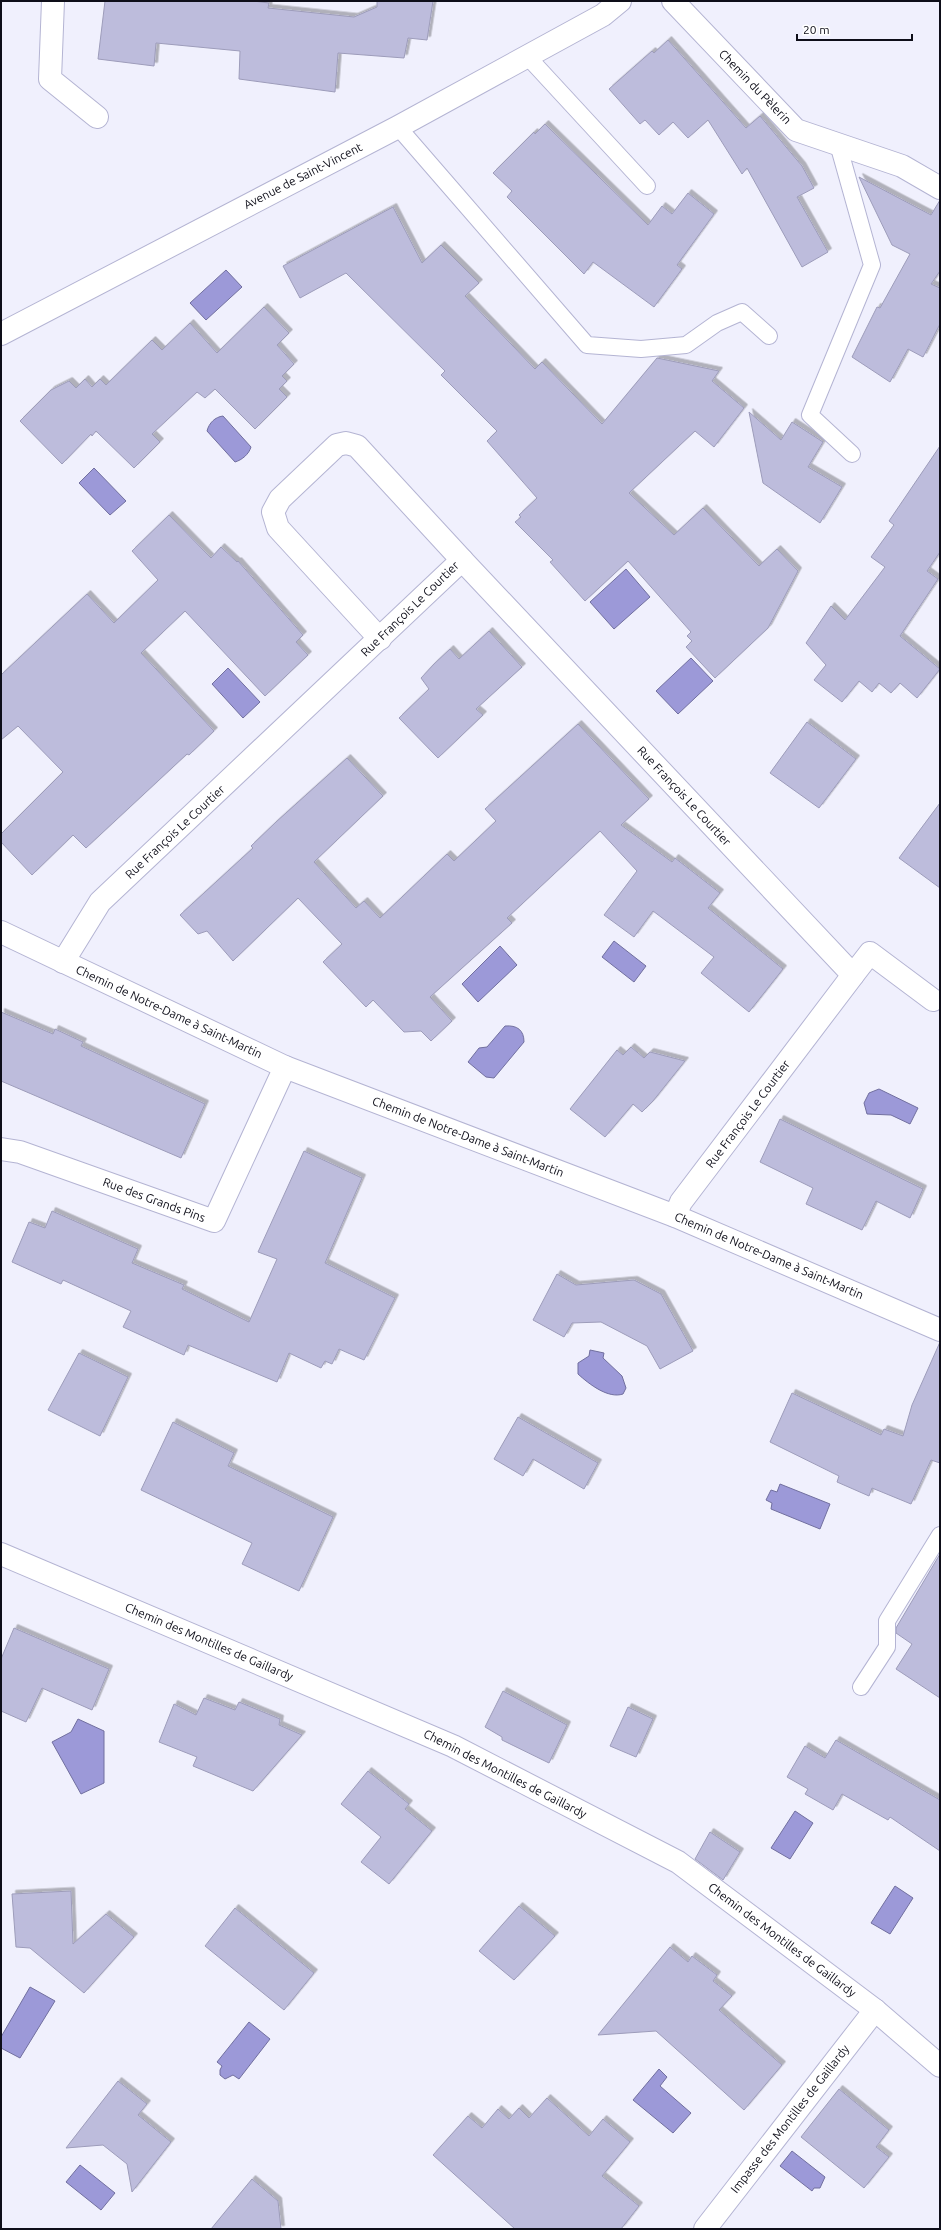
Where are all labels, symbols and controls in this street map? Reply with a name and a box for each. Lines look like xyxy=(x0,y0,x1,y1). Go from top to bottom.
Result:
scale bar xyxy=(797,16,912,42)
text: 20 m xyxy=(803,23,830,36)
street label: Chemin du Pèlerin xyxy=(717,47,794,126)
street label: Avenue de Saint-Vincent xyxy=(241,140,364,211)
street label: Rue François Le Courtier xyxy=(358,558,462,659)
street label: Rue François Le Courtier xyxy=(635,743,734,848)
street label: Rue François Le Courtier xyxy=(122,782,227,881)
street label: Chemin de Notre-Dame à Saint-Martin xyxy=(74,963,264,1061)
street label: Rue François Le Courtier xyxy=(703,1057,792,1170)
street label: Chemin de Notre-Dame à Saint-Martin xyxy=(371,1094,566,1179)
street label: Rue des Grands Pins xyxy=(101,1175,207,1224)
street label: Chemin de Notre-Dame à Saint-Martin xyxy=(673,1210,866,1301)
street label: Chemin des Montilles de Gaillardy xyxy=(123,1600,295,1683)
street label: Chemin des Montilles de Gaillardy xyxy=(421,1727,589,1821)
street label: Chemin des Montilles de Gaillardy xyxy=(706,1880,859,1999)
street label: Impasse des Montilles de Gaillardy xyxy=(728,2042,852,2195)

